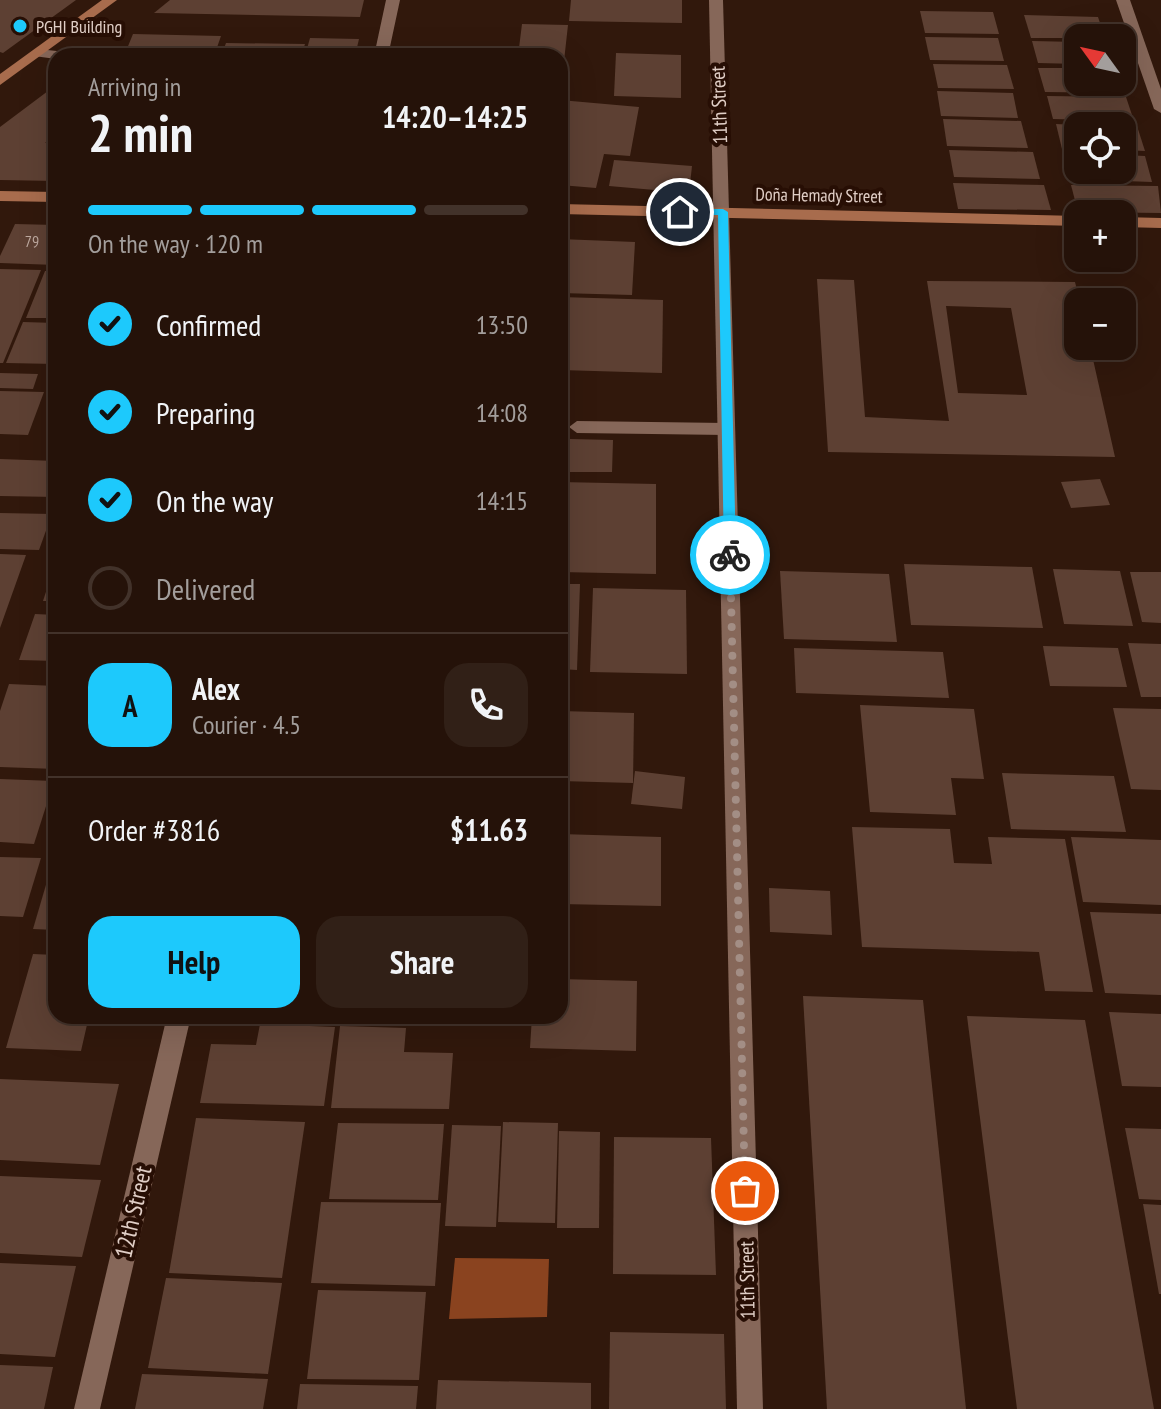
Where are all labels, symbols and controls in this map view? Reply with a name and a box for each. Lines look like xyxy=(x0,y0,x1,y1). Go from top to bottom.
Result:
place label: PGHI Building xyxy=(36,15,122,38)
marker: PGHI Building xyxy=(11,17,29,35)
north arrow xyxy=(1064,24,1136,96)
map controls xyxy=(1064,24,1136,360)
street label: 11th Street xyxy=(705,65,733,144)
text: Arriving in xyxy=(88,70,181,103)
text: 14:20–14:25 xyxy=(382,97,528,136)
text: 2 min xyxy=(88,99,193,166)
button: locate xyxy=(1064,112,1136,184)
pin xyxy=(646,178,714,246)
street label: Doña Hemady Street xyxy=(755,182,883,208)
icon: home xyxy=(658,190,702,234)
button: + xyxy=(1064,200,1136,272)
text: On the way · 120 m xyxy=(88,227,263,260)
house number: 79 xyxy=(25,231,39,251)
button: − xyxy=(1064,288,1136,360)
icon: check xyxy=(88,302,132,346)
text: Confirmed xyxy=(156,305,261,344)
text: 13:50 xyxy=(476,308,528,341)
icon: check xyxy=(88,390,132,434)
text: Preparing xyxy=(156,393,255,432)
text: 14:08 xyxy=(476,396,528,429)
icon: check xyxy=(88,478,132,522)
text: On the way xyxy=(156,481,273,520)
text: 14:15 xyxy=(476,484,528,517)
courier xyxy=(690,515,770,595)
icon: bike xyxy=(708,533,752,577)
text: Delivered xyxy=(156,569,255,608)
button: phone xyxy=(444,663,528,747)
text: Alex xyxy=(192,669,240,708)
text: A xyxy=(122,686,138,725)
text: Courier · 4.5 xyxy=(192,708,301,741)
text: Order #3816 xyxy=(88,810,220,849)
text: $11.63 xyxy=(450,810,528,849)
button: Help xyxy=(88,916,300,1008)
button: Share xyxy=(316,916,528,1008)
pin xyxy=(711,1157,779,1225)
street label: 12th Street xyxy=(107,1163,159,1261)
icon: bag xyxy=(723,1169,767,1213)
street label: 11th Street xyxy=(733,1240,761,1319)

